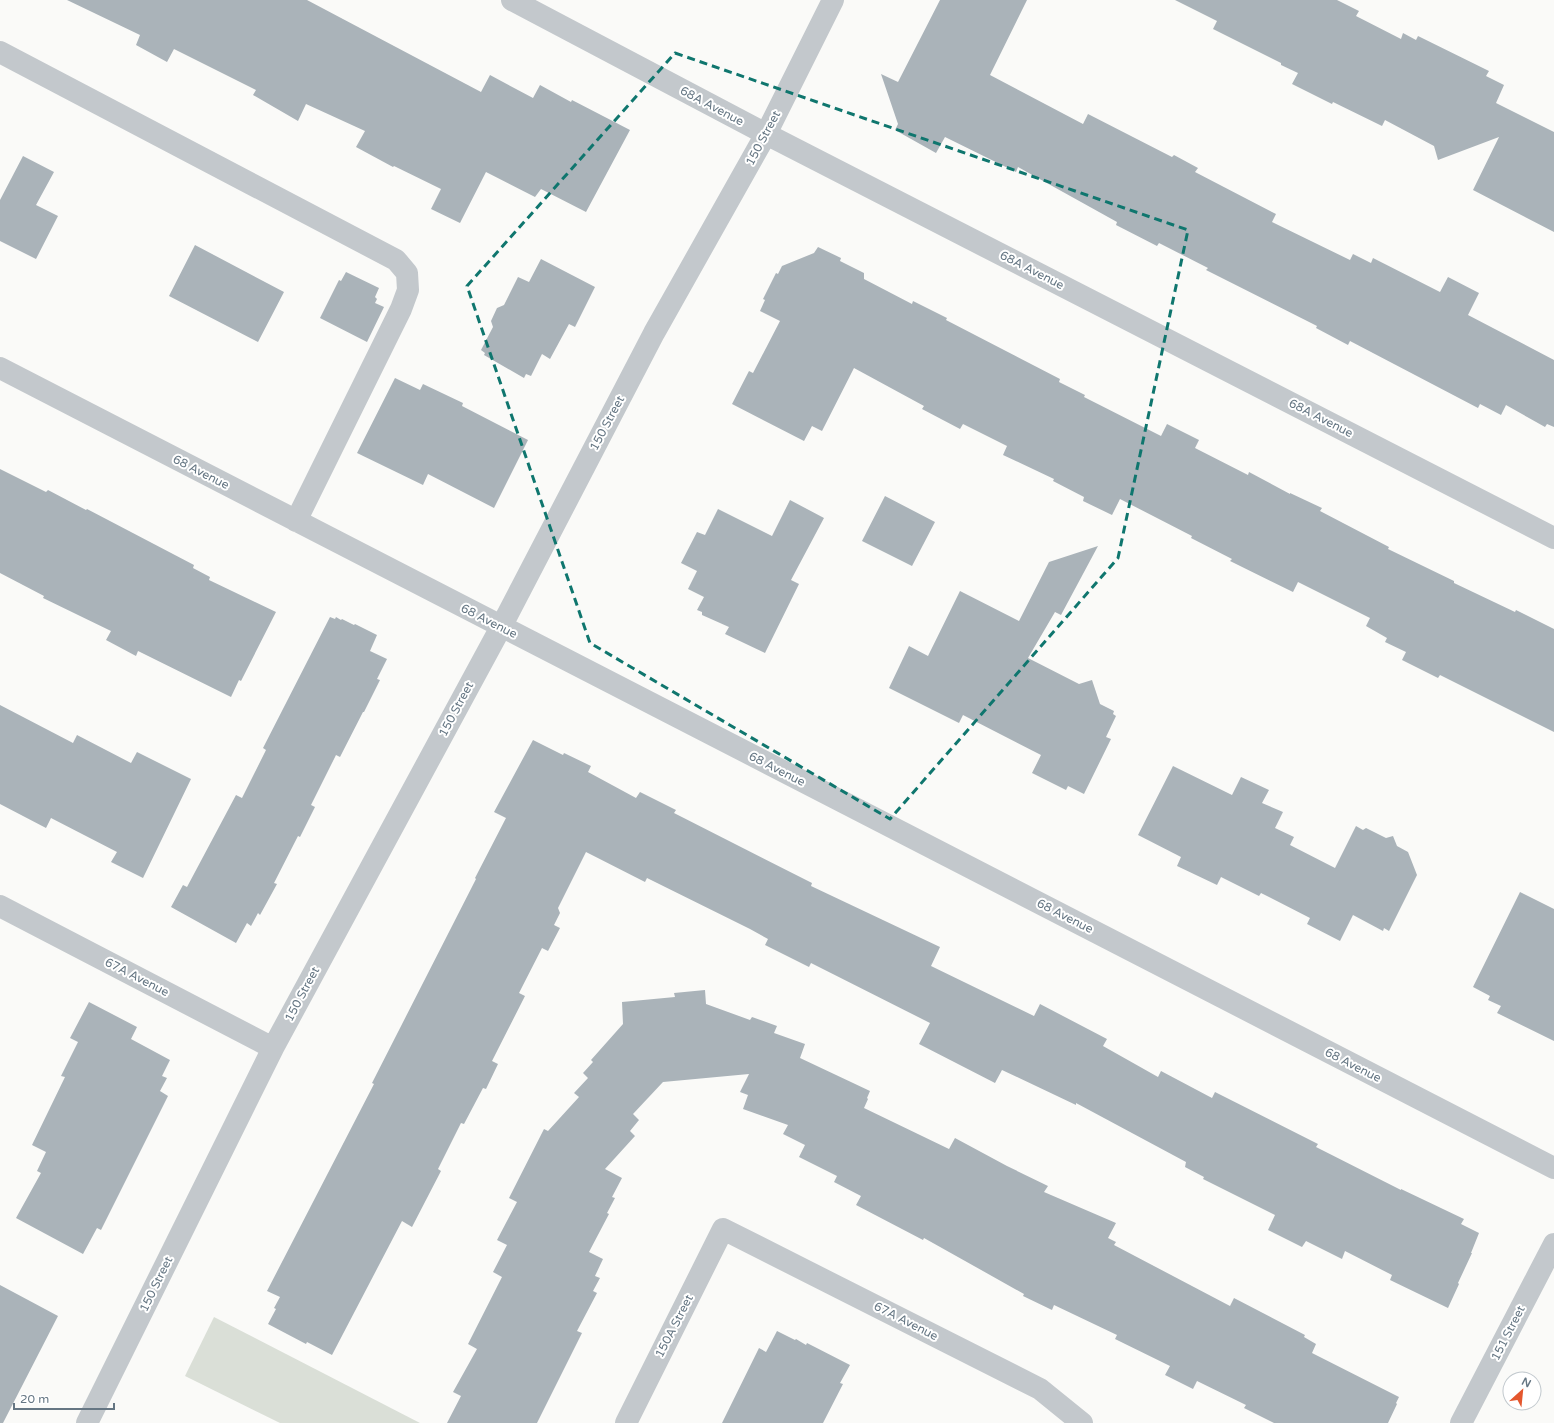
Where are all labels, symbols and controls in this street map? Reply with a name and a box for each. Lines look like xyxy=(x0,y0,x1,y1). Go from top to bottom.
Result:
street label: 68A Avenue xyxy=(678,83,746,129)
street label: 150 Street xyxy=(743,108,783,168)
street label: 68A Avenue xyxy=(998,248,1067,292)
street label: 150 Street xyxy=(587,393,627,453)
street label: 68A Avenue xyxy=(1287,396,1356,440)
street label: 68 Avenue xyxy=(171,452,232,492)
street label: 68 Avenue xyxy=(459,601,520,641)
street label: 150 Street xyxy=(436,679,476,739)
street label: 68 Avenue xyxy=(747,749,808,789)
street label: 68 Avenue xyxy=(1035,896,1096,936)
street label: 67A Avenue xyxy=(103,955,172,999)
street label: 150 Street xyxy=(282,964,322,1024)
street label: 68 Avenue xyxy=(1323,1045,1384,1085)
street label: 150 Street xyxy=(137,1254,176,1314)
street label: 150A Street xyxy=(652,1292,696,1360)
street label: 67A Avenue xyxy=(872,1299,941,1343)
street label: 151 Street xyxy=(1488,1303,1528,1363)
north arrow xyxy=(1502,1371,1542,1411)
text: N xyxy=(1519,1375,1533,1390)
scale bar xyxy=(14,1385,114,1411)
text: 20 m xyxy=(20,1392,49,1406)

